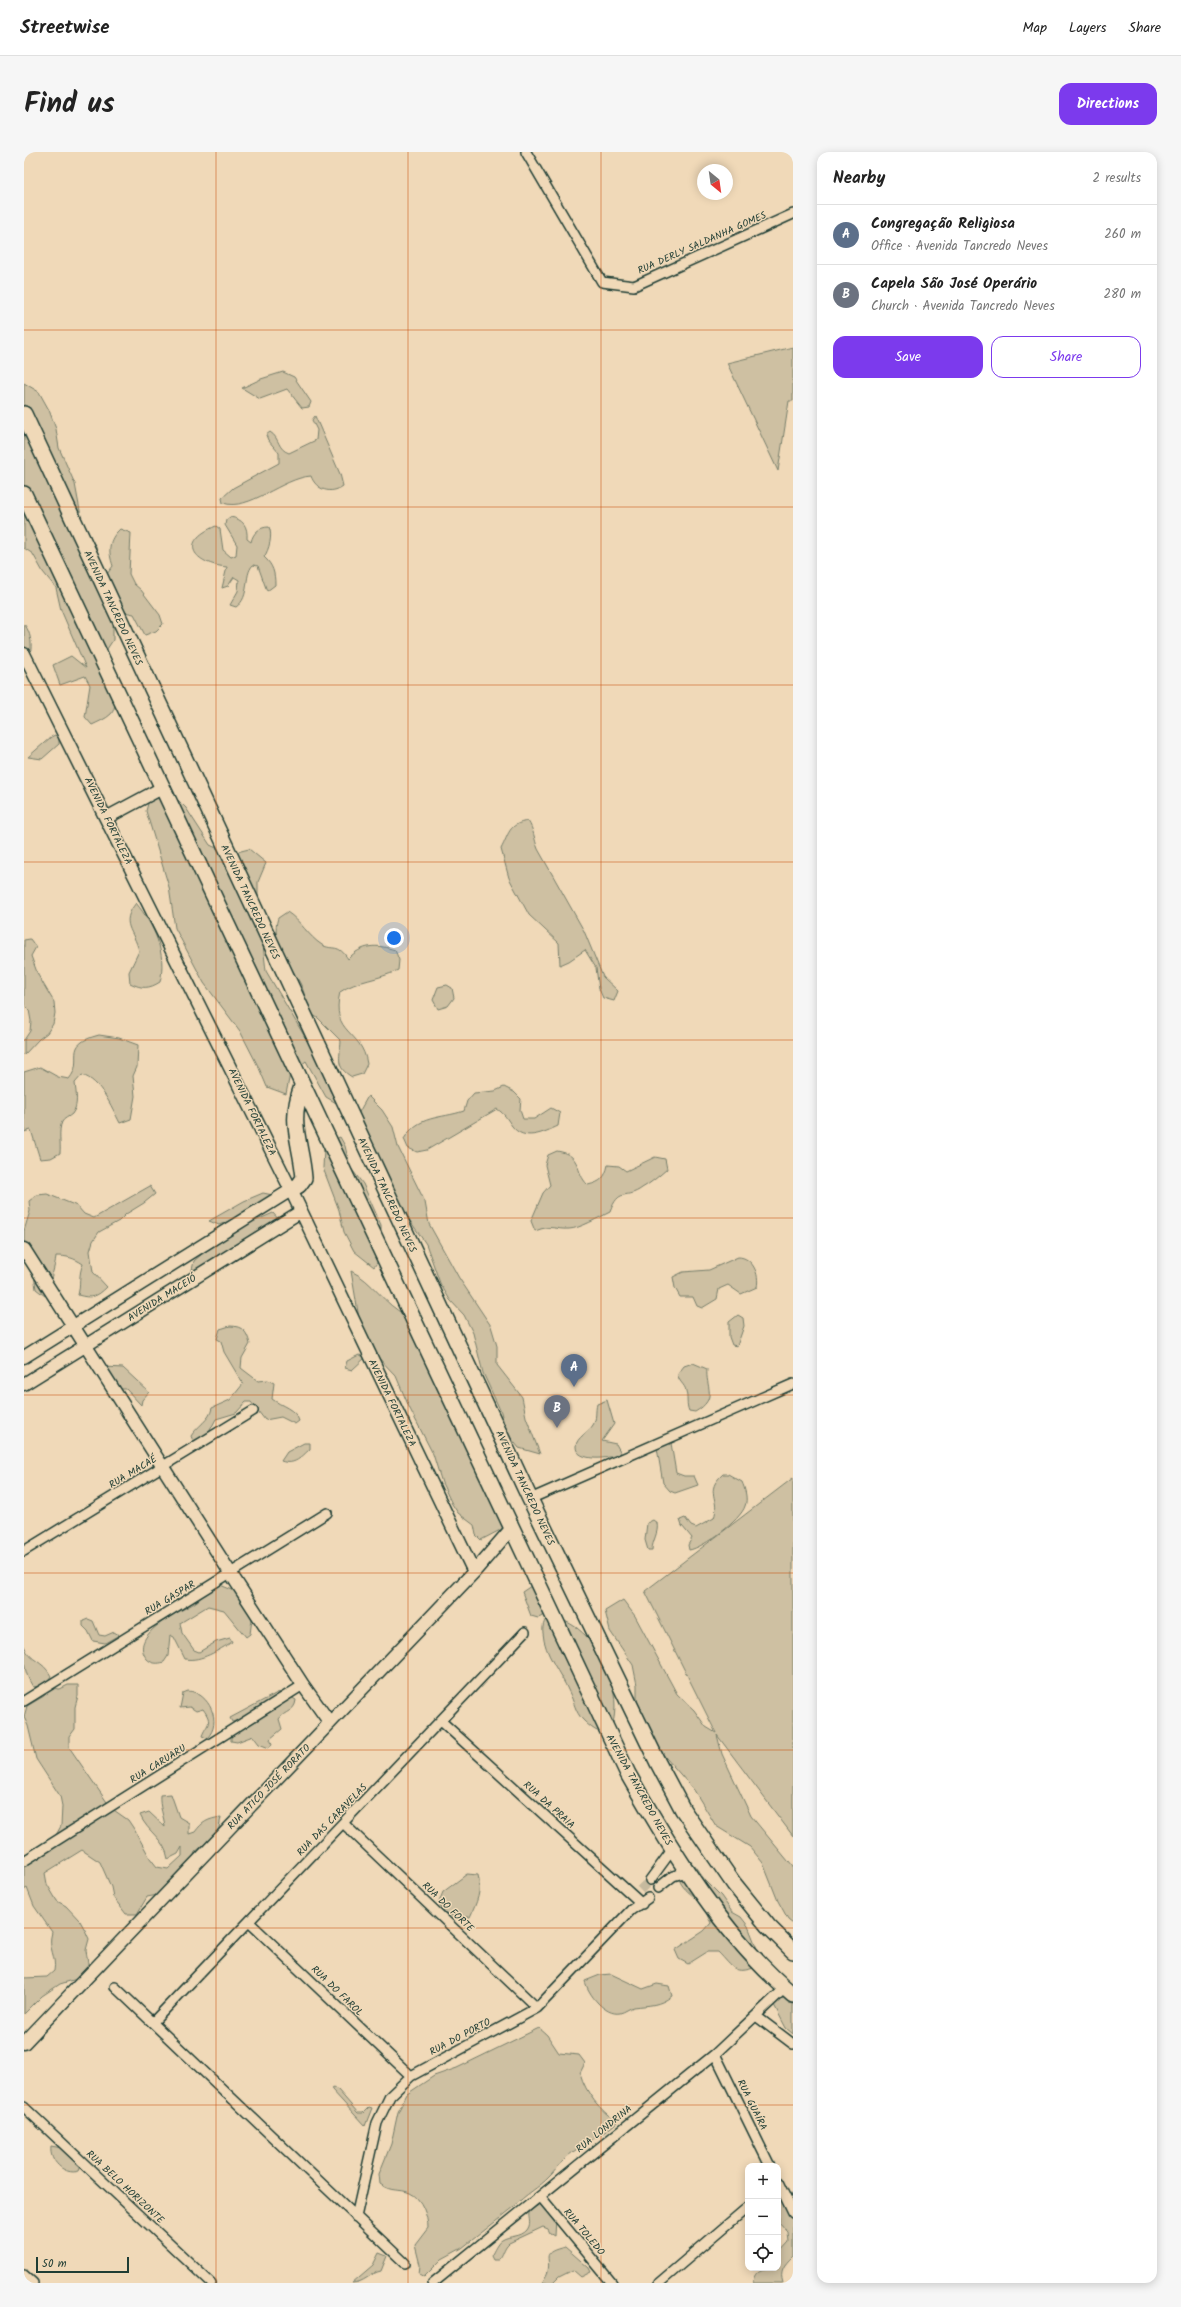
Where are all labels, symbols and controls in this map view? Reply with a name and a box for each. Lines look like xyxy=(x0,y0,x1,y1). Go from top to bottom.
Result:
text: Streetwise xyxy=(20,13,110,43)
text: Map xyxy=(1023,17,1047,39)
text: Layers xyxy=(1069,17,1107,39)
text: Share xyxy=(1129,17,1161,39)
text: Find us xyxy=(24,82,115,127)
button: Directions xyxy=(1059,83,1157,125)
north arrow xyxy=(697,164,733,200)
text: Nearby xyxy=(833,165,885,192)
text: 2 results xyxy=(1093,168,1141,189)
street label: RUA DERLY SALDANHA GOMES xyxy=(635,207,770,279)
text: Congregação Religiosa xyxy=(871,212,1015,236)
text: A xyxy=(842,224,850,245)
text: 260 m xyxy=(1104,224,1141,245)
text: Office · Avenida Tancredo Neves xyxy=(871,236,1048,257)
text: Capela São José Operário xyxy=(871,272,1037,296)
text: B xyxy=(842,284,850,305)
text: 280 m xyxy=(1104,284,1141,305)
text: Church · Avenida Tancredo Neves xyxy=(871,296,1055,317)
button: Save xyxy=(833,336,983,378)
button: Share xyxy=(991,336,1141,378)
street label: AVENIDA TANCREDO NEVES xyxy=(79,548,147,669)
street label: AVENIDA FORTALEZA xyxy=(80,774,136,868)
street label: AVENIDA TANCREDO NEVES xyxy=(216,842,284,963)
your location xyxy=(384,928,404,948)
street label: AVENIDA FORTALEZA xyxy=(224,1065,280,1159)
street label: AVENIDA TANCREDO NEVES xyxy=(353,1135,421,1256)
street label: AVENIDA MACEIÓ xyxy=(124,1270,200,1326)
pin: A xyxy=(561,1354,587,1387)
street label: AVENIDA FORTALEZA xyxy=(364,1356,420,1450)
pin: B xyxy=(544,1395,570,1428)
street label: AVENIDA TANCREDO NEVES xyxy=(491,1428,559,1549)
street label: RUA MACAÉ xyxy=(106,1451,161,1493)
street label: RUA GASPAR xyxy=(142,1576,199,1619)
street label: AVENIDA TANCREDO NEVES xyxy=(602,1731,677,1849)
street label: RUA CARUARU xyxy=(127,1740,189,1788)
street label: RUA ATICO JOSÉ RORATO xyxy=(224,1740,314,1834)
street label: RUA DA PRAIA xyxy=(520,1777,578,1833)
street label: RUA DAS CARAVELAS xyxy=(293,1780,371,1860)
street label: RUA DO FORTE xyxy=(418,1878,478,1937)
street label: RUA DO FAROL xyxy=(307,1962,367,2020)
street label: RUA DO PORTO xyxy=(426,2014,494,2060)
street label: RUA GUAÍRA xyxy=(733,2077,771,2133)
street label: RUA LONDRINA xyxy=(572,2101,636,2157)
street label: RUA BELO HORIZONTE xyxy=(82,2146,169,2228)
map controls xyxy=(745,2163,781,2271)
button: + xyxy=(745,2163,781,2199)
button: − xyxy=(745,2199,781,2235)
street label: RUA TOLEDO xyxy=(559,2205,609,2259)
button: locate xyxy=(745,2235,781,2271)
scale bar xyxy=(36,2255,129,2274)
text: 50 m xyxy=(42,2255,67,2273)

